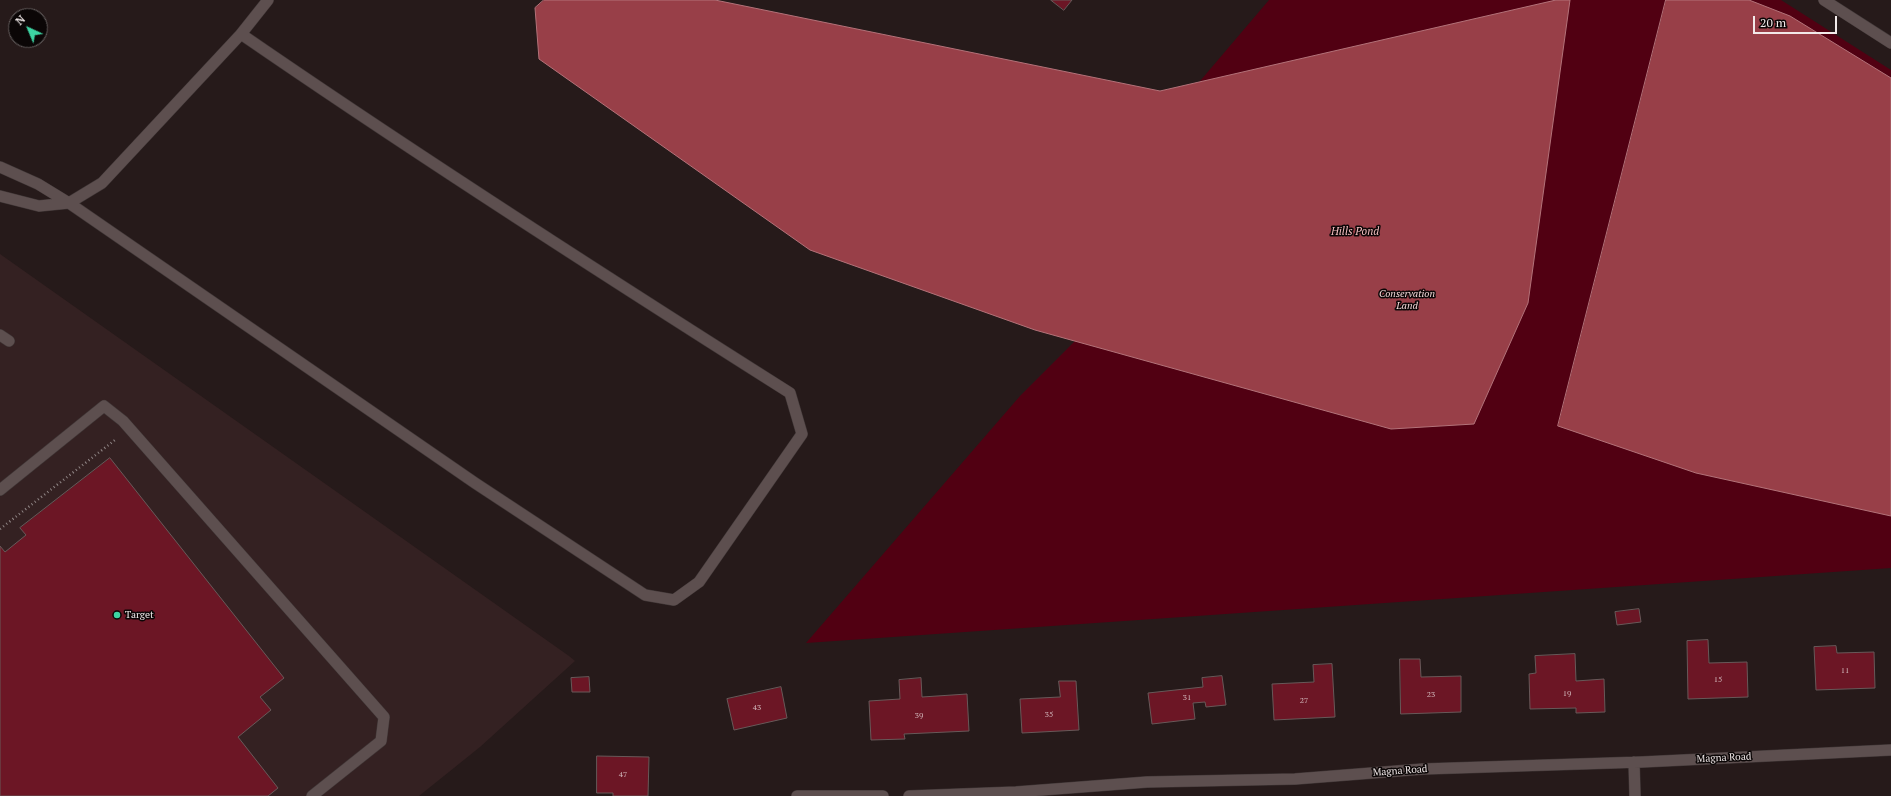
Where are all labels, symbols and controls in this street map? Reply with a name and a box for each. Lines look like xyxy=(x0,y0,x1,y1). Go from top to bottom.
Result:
north arrow xyxy=(8,8,48,48)
scale bar xyxy=(1755,8,1839,34)
text: N xyxy=(12,12,28,28)
text: 20 m xyxy=(1760,15,1786,30)
water label: Hills Pond xyxy=(1331,225,1379,239)
park label: Conservation Land xyxy=(1379,288,1435,312)
place label: Target xyxy=(125,609,154,621)
marker: Target xyxy=(112,610,122,620)
house number: 11 xyxy=(1841,666,1849,676)
house number: 15 xyxy=(1714,675,1722,685)
house number: 19 xyxy=(1563,689,1571,699)
house number: 23 xyxy=(1427,690,1435,700)
house number: 31 xyxy=(1183,693,1191,703)
house number: 27 xyxy=(1300,696,1308,706)
house number: 43 xyxy=(753,703,761,713)
house number: 35 xyxy=(1045,710,1053,720)
house number: 39 xyxy=(915,711,923,721)
street label: Magna Road xyxy=(1696,751,1752,765)
street label: Magna Road xyxy=(1372,763,1428,779)
house number: 47 xyxy=(619,770,627,780)

